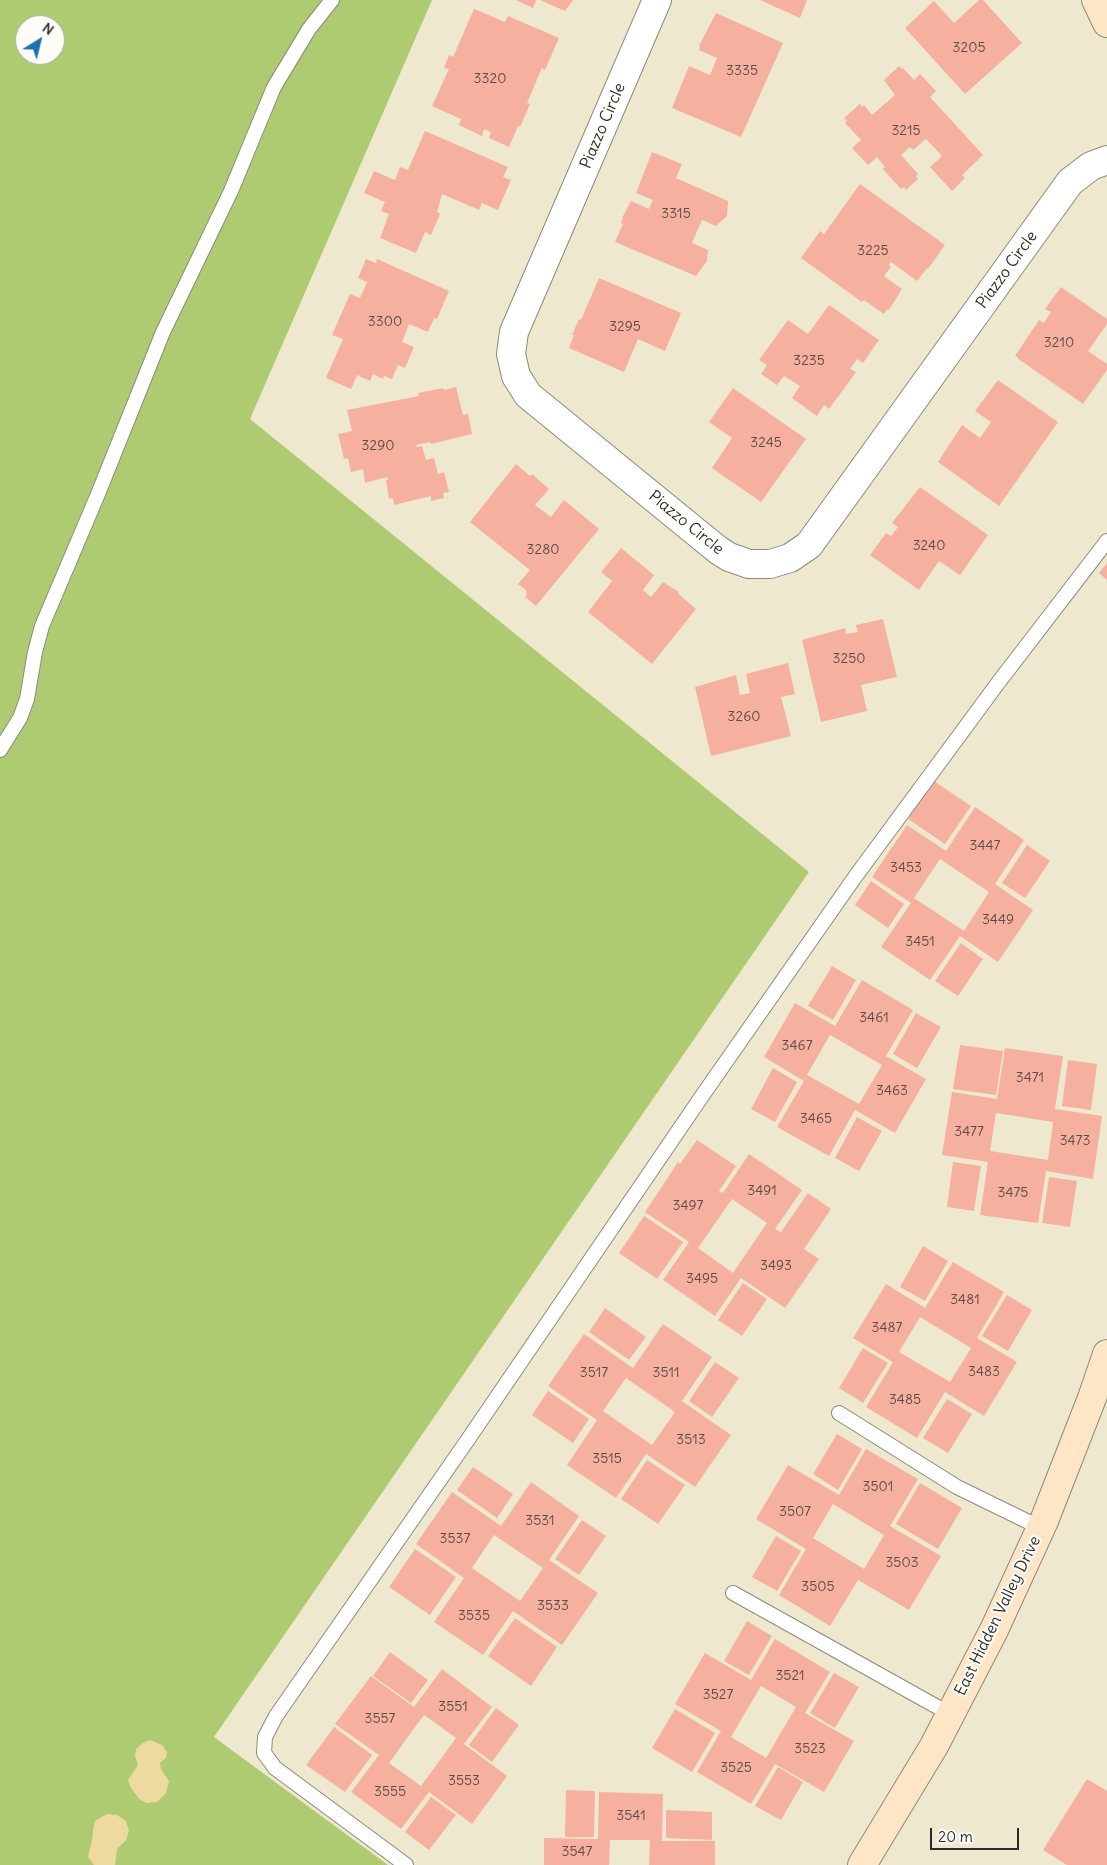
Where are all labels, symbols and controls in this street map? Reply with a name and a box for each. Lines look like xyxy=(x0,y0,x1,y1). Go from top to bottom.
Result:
north arrow xyxy=(15,15,65,65)
text: N xyxy=(39,19,57,39)
house number: 3205 xyxy=(953,40,985,56)
house number: 3335 xyxy=(726,63,758,79)
house number: 3320 xyxy=(474,71,506,87)
street label: Piazzo Circle xyxy=(576,80,630,172)
house number: 3215 xyxy=(891,123,921,139)
house number: 3315 xyxy=(661,206,691,222)
street label: Piazzo Circle xyxy=(972,227,1042,313)
house number: 3225 xyxy=(857,243,889,259)
house number: 3300 xyxy=(368,314,402,330)
house number: 3295 xyxy=(609,319,641,335)
house number: 3210 xyxy=(1044,335,1074,351)
house number: 3235 xyxy=(793,353,825,369)
house number: 3245 xyxy=(750,435,782,451)
house number: 3290 xyxy=(362,438,394,454)
street label: Piazzo Circle xyxy=(645,487,727,559)
house number: 3240 xyxy=(913,538,945,554)
house number: 3280 xyxy=(527,542,559,558)
house number: 3250 xyxy=(833,651,865,667)
house number: 3260 xyxy=(728,709,760,725)
house number: 3447 xyxy=(970,838,1000,854)
house number: 3453 xyxy=(890,860,922,876)
house number: 3449 xyxy=(982,912,1014,928)
house number: 3451 xyxy=(905,934,935,950)
house number: 3461 xyxy=(859,1010,889,1026)
house number: 3467 xyxy=(782,1038,812,1054)
house number: 3471 xyxy=(1016,1070,1044,1086)
house number: 3463 xyxy=(876,1083,908,1099)
house number: 3465 xyxy=(800,1111,832,1127)
house number: 3477 xyxy=(954,1124,984,1140)
house number: 3473 xyxy=(1060,1133,1090,1149)
house number: 3491 xyxy=(747,1183,777,1199)
house number: 3475 xyxy=(998,1185,1028,1201)
house number: 3497 xyxy=(673,1198,703,1214)
house number: 3493 xyxy=(760,1258,792,1274)
house number: 3495 xyxy=(686,1271,718,1287)
house number: 3481 xyxy=(950,1292,980,1308)
house number: 3487 xyxy=(872,1320,902,1336)
house number: 3483 xyxy=(968,1364,1000,1380)
house number: 3517 xyxy=(580,1365,608,1381)
house number: 3511 xyxy=(652,1365,680,1381)
house number: 3485 xyxy=(889,1392,921,1408)
house number: 3513 xyxy=(676,1432,706,1448)
house number: 3515 xyxy=(592,1451,622,1467)
house number: 3501 xyxy=(863,1479,893,1495)
house number: 3507 xyxy=(779,1504,811,1520)
house number: 3531 xyxy=(525,1513,555,1529)
house number: 3537 xyxy=(440,1531,470,1547)
street label: East Hidden Valley Drive xyxy=(951,1533,1045,1699)
house number: 3503 xyxy=(885,1555,919,1571)
house number: 3505 xyxy=(801,1579,835,1595)
house number: 3533 xyxy=(537,1598,569,1614)
house number: 3535 xyxy=(458,1608,490,1624)
house number: 3521 xyxy=(775,1668,805,1684)
house number: 3527 xyxy=(703,1687,733,1703)
house number: 3551 xyxy=(438,1699,468,1715)
house number: 3557 xyxy=(365,1711,395,1727)
house number: 3523 xyxy=(794,1741,826,1757)
house number: 3525 xyxy=(720,1760,752,1776)
house number: 3553 xyxy=(448,1773,480,1789)
house number: 3555 xyxy=(374,1784,406,1800)
house number: 3541 xyxy=(616,1808,646,1824)
scale bar xyxy=(932,1818,1021,1850)
text: 20 m xyxy=(938,1827,973,1846)
house number: 3547 xyxy=(562,1844,592,1860)

